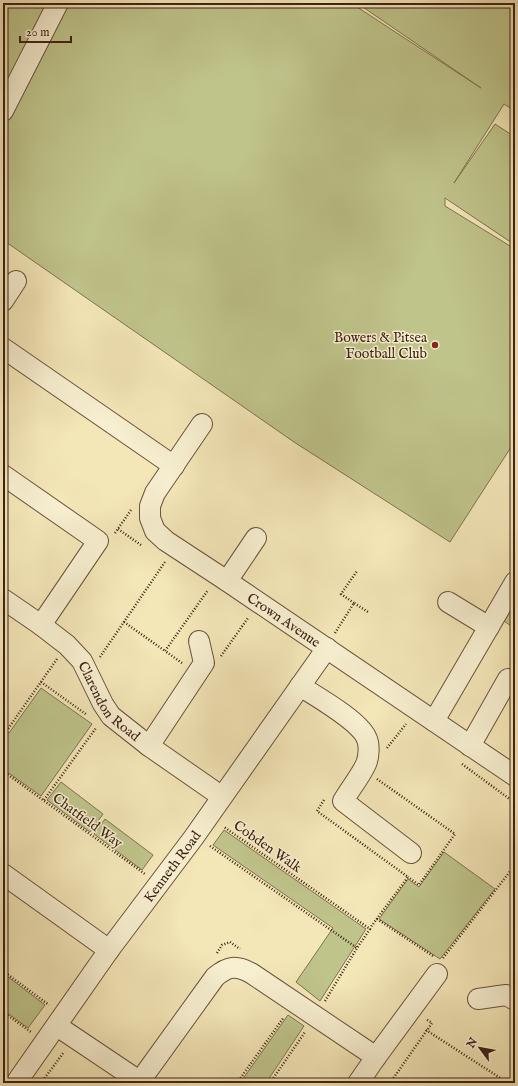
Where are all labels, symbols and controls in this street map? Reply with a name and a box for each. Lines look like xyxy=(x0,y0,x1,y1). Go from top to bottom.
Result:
scale bar xyxy=(20,18,71,44)
text: 20 m xyxy=(26,25,49,40)
place label: Bowers & Pitsea Football Club xyxy=(334,329,428,363)
marker: Bowers & Pitsea Football Club xyxy=(430,340,440,350)
street label: Crown Avenue xyxy=(243,589,324,652)
street label: Clarendon Road xyxy=(74,659,144,746)
street label: Chatfield Way xyxy=(49,789,126,852)
street label: Cobden Walk xyxy=(230,817,305,877)
street label: Kenneth Road xyxy=(140,827,206,906)
north arrow xyxy=(460,1028,500,1068)
text: N xyxy=(463,1035,481,1052)

